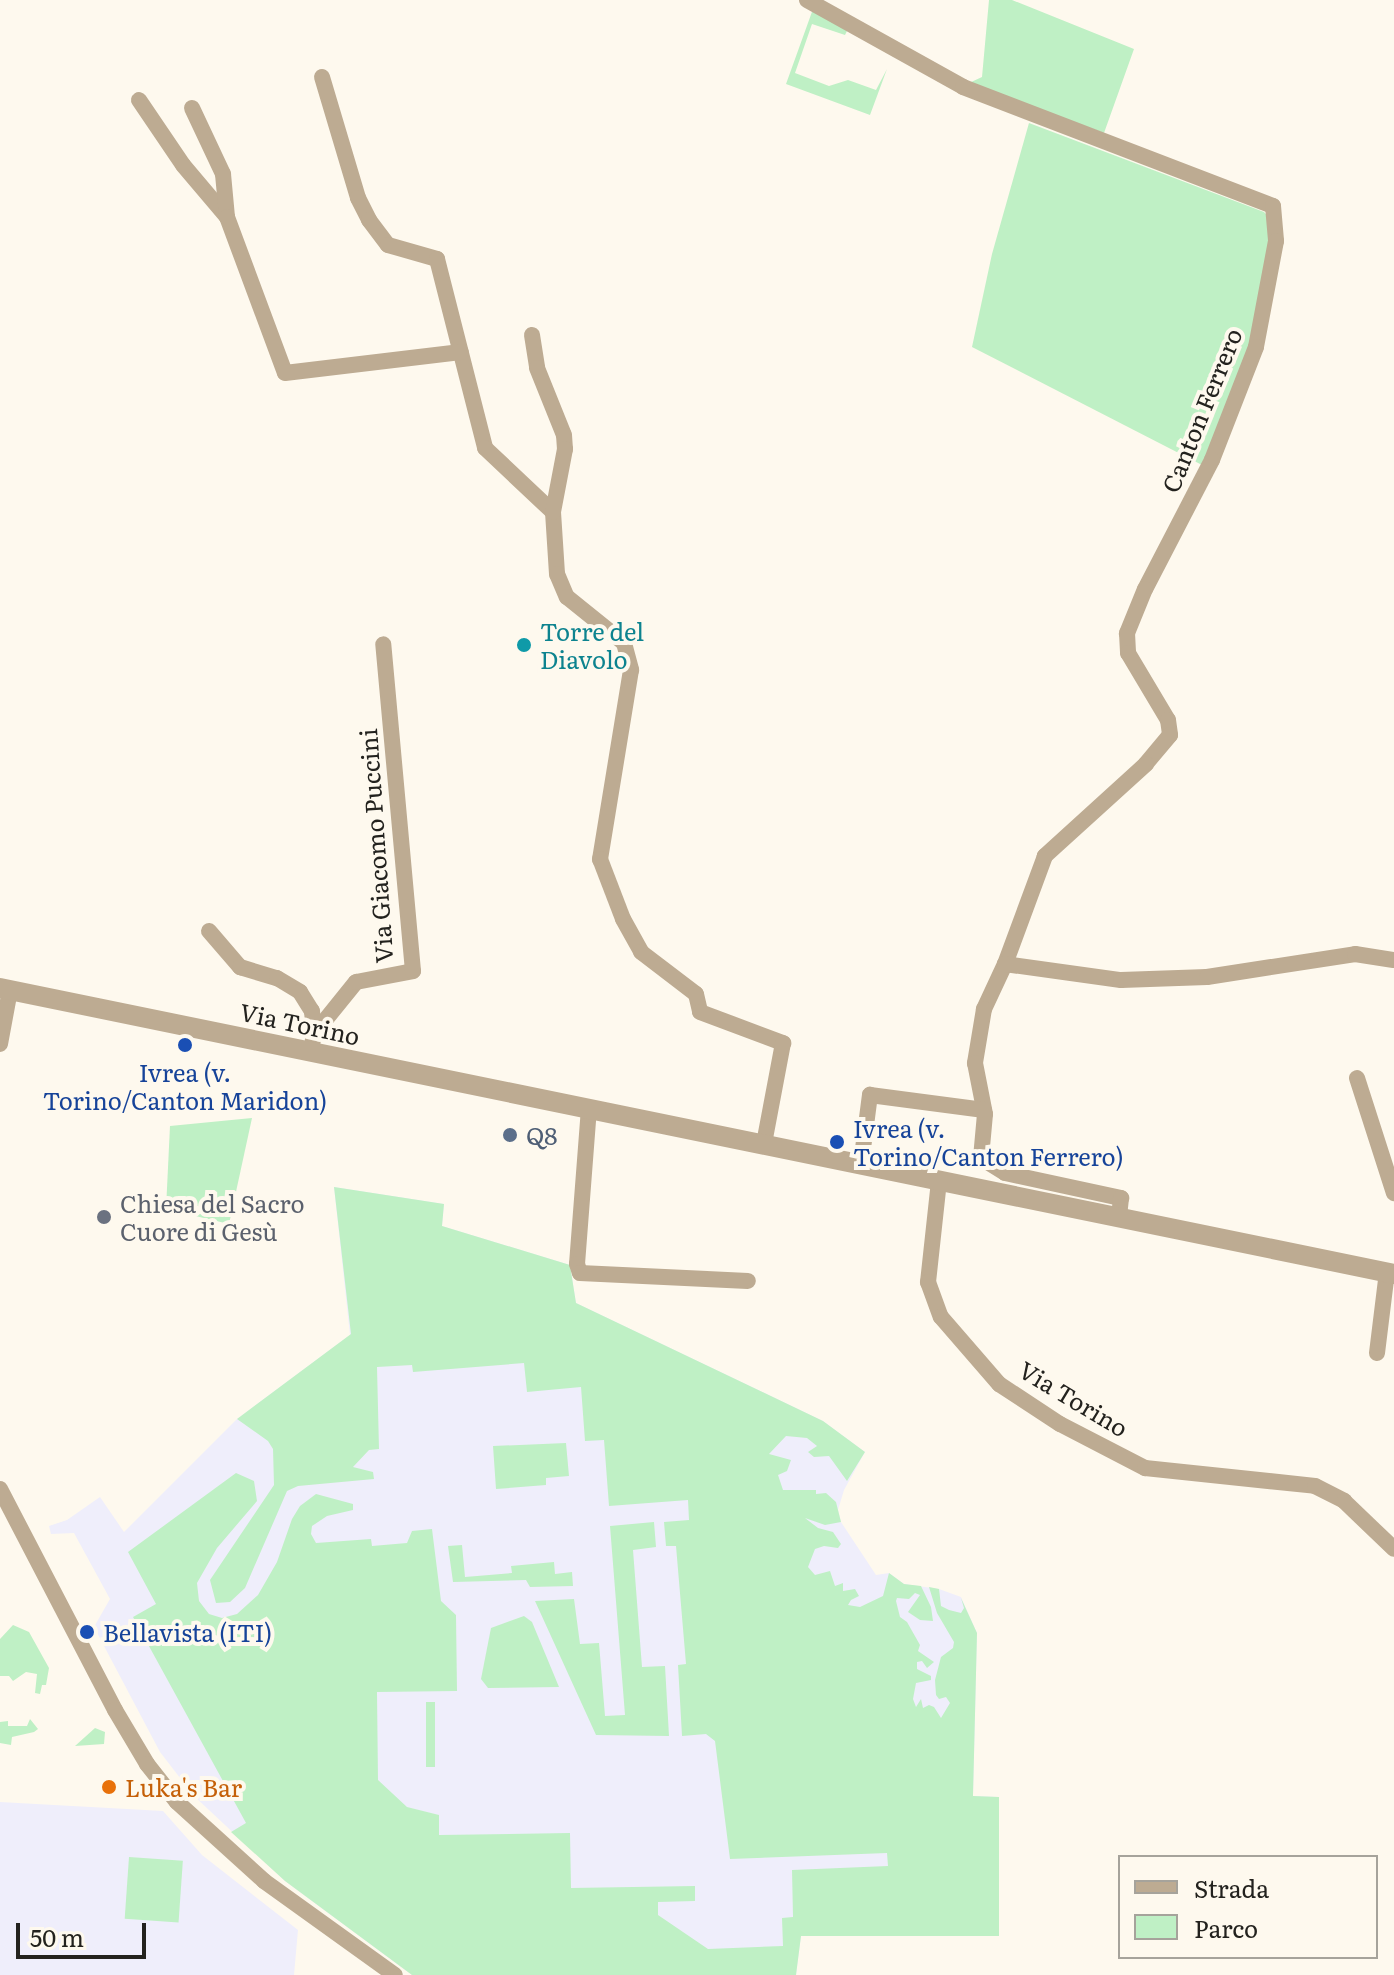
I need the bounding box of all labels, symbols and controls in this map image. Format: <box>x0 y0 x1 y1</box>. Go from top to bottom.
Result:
street label: Canton Ferrero <box>1155 324 1247 496</box>
place label: Torre del Diavolo <box>540 617 644 673</box>
marker: Torre del Diavolo <box>515 636 533 654</box>
street label: Via Giacomo Puccini <box>352 728 398 964</box>
street label: Via Torino <box>237 996 363 1050</box>
marker: Ivrea (v. Torino/Canton Maridon) <box>176 1036 194 1054</box>
place label: Ivrea (v. Torino/Canton Maridon) <box>43 1058 327 1114</box>
place label: Ivrea (v. Torino/Canton Ferrero) <box>853 1114 1124 1170</box>
place label: Q8 <box>526 1121 557 1149</box>
marker: Q8 <box>501 1126 519 1144</box>
marker: Ivrea (v. Torino/Canton Ferrero) <box>828 1133 846 1151</box>
place label: Chiesa del Sacro Cuore di Gesù <box>120 1189 305 1245</box>
marker: Chiesa del Sacro Cuore di Gesù <box>95 1208 113 1226</box>
street label: Via Torino <box>1014 1354 1134 1442</box>
place label: Bellavista (ITI) <box>103 1618 272 1646</box>
marker: Bellavista (ITI) <box>78 1623 96 1641</box>
place label: Luka's Bar <box>125 1773 242 1801</box>
marker: Luka's Bar <box>100 1778 118 1796</box>
legend <box>1118 1855 1378 1959</box>
text: Strada <box>1194 1870 1269 1905</box>
scale bar <box>20 1907 150 1957</box>
text: Parco <box>1194 1910 1258 1945</box>
text: 50 m <box>30 1919 84 1954</box>

